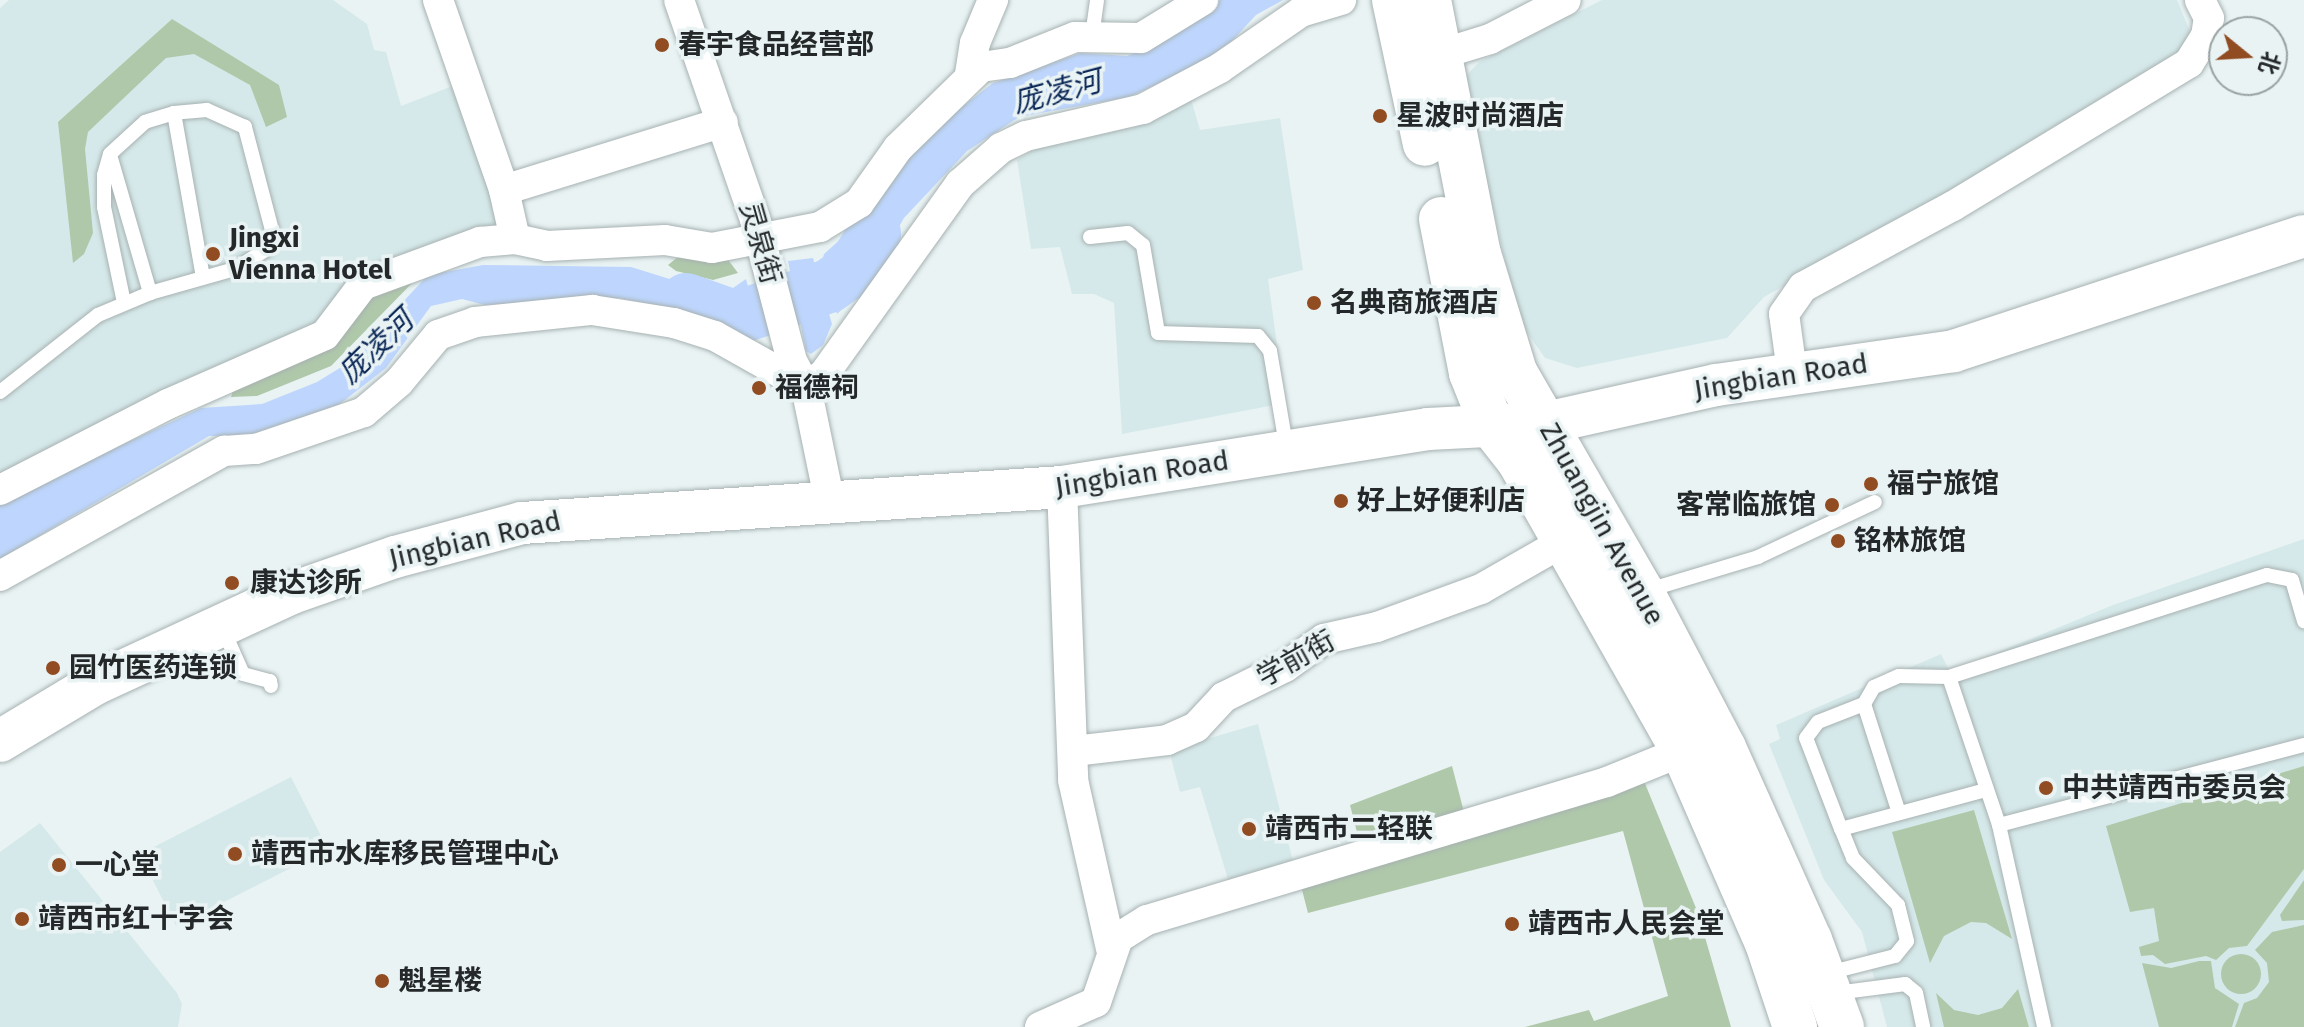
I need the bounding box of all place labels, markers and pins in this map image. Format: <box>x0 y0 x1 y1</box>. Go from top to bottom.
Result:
place label: 春宇食品经营部 <box>678 28 874 62</box>
marker: 春宇食品经营部 <box>653 36 671 54</box>
place label: 星波时尚酒店 <box>1396 99 1564 133</box>
marker: 星波时尚酒店 <box>1371 107 1389 125</box>
place label: Jingxi Vienna Hotel <box>229 221 392 287</box>
marker: Jingxi Vienna Hotel <box>204 245 222 263</box>
place label: 名典商旅酒店 <box>1330 286 1498 320</box>
marker: 名典商旅酒店 <box>1305 294 1323 312</box>
place label: 福德祠 <box>775 371 859 405</box>
marker: 福德祠 <box>750 379 768 397</box>
place label: 福宁旅馆 <box>1887 467 1999 501</box>
marker: 福宁旅馆 <box>1862 475 1880 493</box>
place label: 好上好便利店 <box>1357 484 1525 518</box>
place label: 客常临旅馆 <box>1676 488 1816 522</box>
marker: 好上好便利店 <box>1332 492 1350 510</box>
marker: 客常临旅馆 <box>1823 496 1841 514</box>
place label: 铭林旅馆 <box>1854 524 1966 558</box>
marker: 铭林旅馆 <box>1829 532 1847 550</box>
place label: 康达诊所 <box>250 566 362 600</box>
marker: 康达诊所 <box>221 572 243 594</box>
place label: 园竹医药连锁 <box>69 651 237 685</box>
marker: 园竹医药连锁 <box>44 659 62 677</box>
place label: 中共靖西市委员会 <box>2062 771 2286 805</box>
marker: 中共靖西市委员会 <box>2037 779 2055 797</box>
place label: 靖西市二轻联 <box>1265 812 1433 846</box>
marker: 靖西市二轻联 <box>1240 820 1258 838</box>
place label: 靖西市水库移民管理中心 <box>251 837 559 871</box>
marker: 靖西市水库移民管理中心 <box>226 845 244 863</box>
place label: 一心堂 <box>75 848 159 882</box>
marker: 一心堂 <box>50 856 68 874</box>
place label: 靖西市红十字会 <box>38 902 234 936</box>
place label: 靖西市人民会堂 <box>1528 907 1724 941</box>
marker: 靖西市红十字会 <box>13 910 31 928</box>
marker: 靖西市人民会堂 <box>1503 915 1521 933</box>
place label: 魁星楼 <box>398 964 482 998</box>
marker: 魁星楼 <box>373 972 391 990</box>

